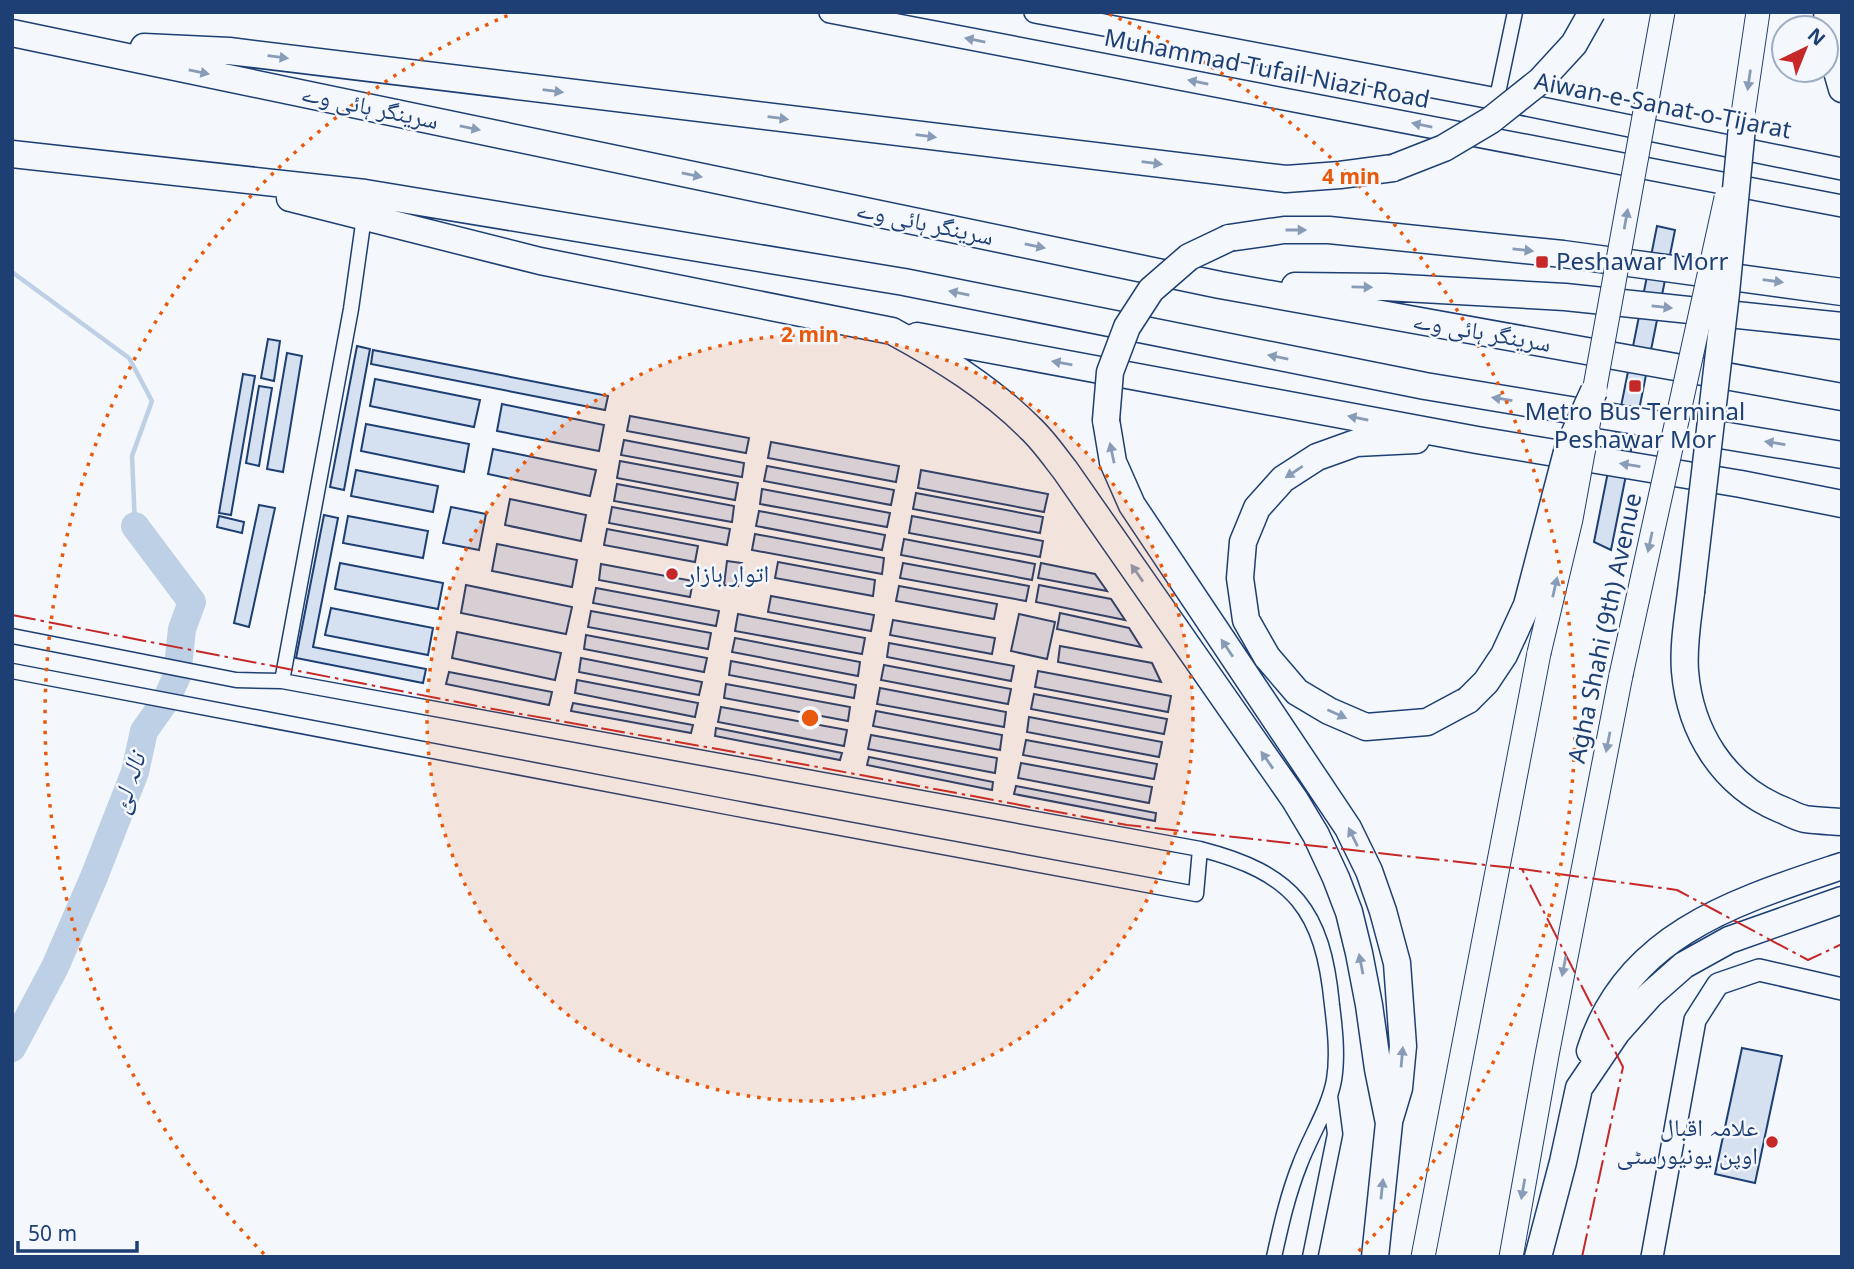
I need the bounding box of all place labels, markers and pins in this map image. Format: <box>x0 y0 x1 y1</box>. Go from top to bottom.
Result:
place label: Peshawar Morr <box>1556 244 1729 277</box>
marker: Peshawar Morr <box>1534 254 1550 270</box>
marker: Metro Bus Terminal Peshawar Mor <box>1627 378 1643 394</box>
place label: Metro Bus Terminal Peshawar Mor <box>1525 394 1745 455</box>
place label: اتوار بازار <box>685 556 769 589</box>
marker: اتوار بازار <box>664 566 680 582</box>
centre of rings <box>798 706 822 730</box>
place label: علامہ اقبال اوپن یونیورسٹی <box>1616 1110 1758 1171</box>
marker: علامہ اقبال اوپن یونیورسٹی <box>1764 1134 1780 1150</box>

